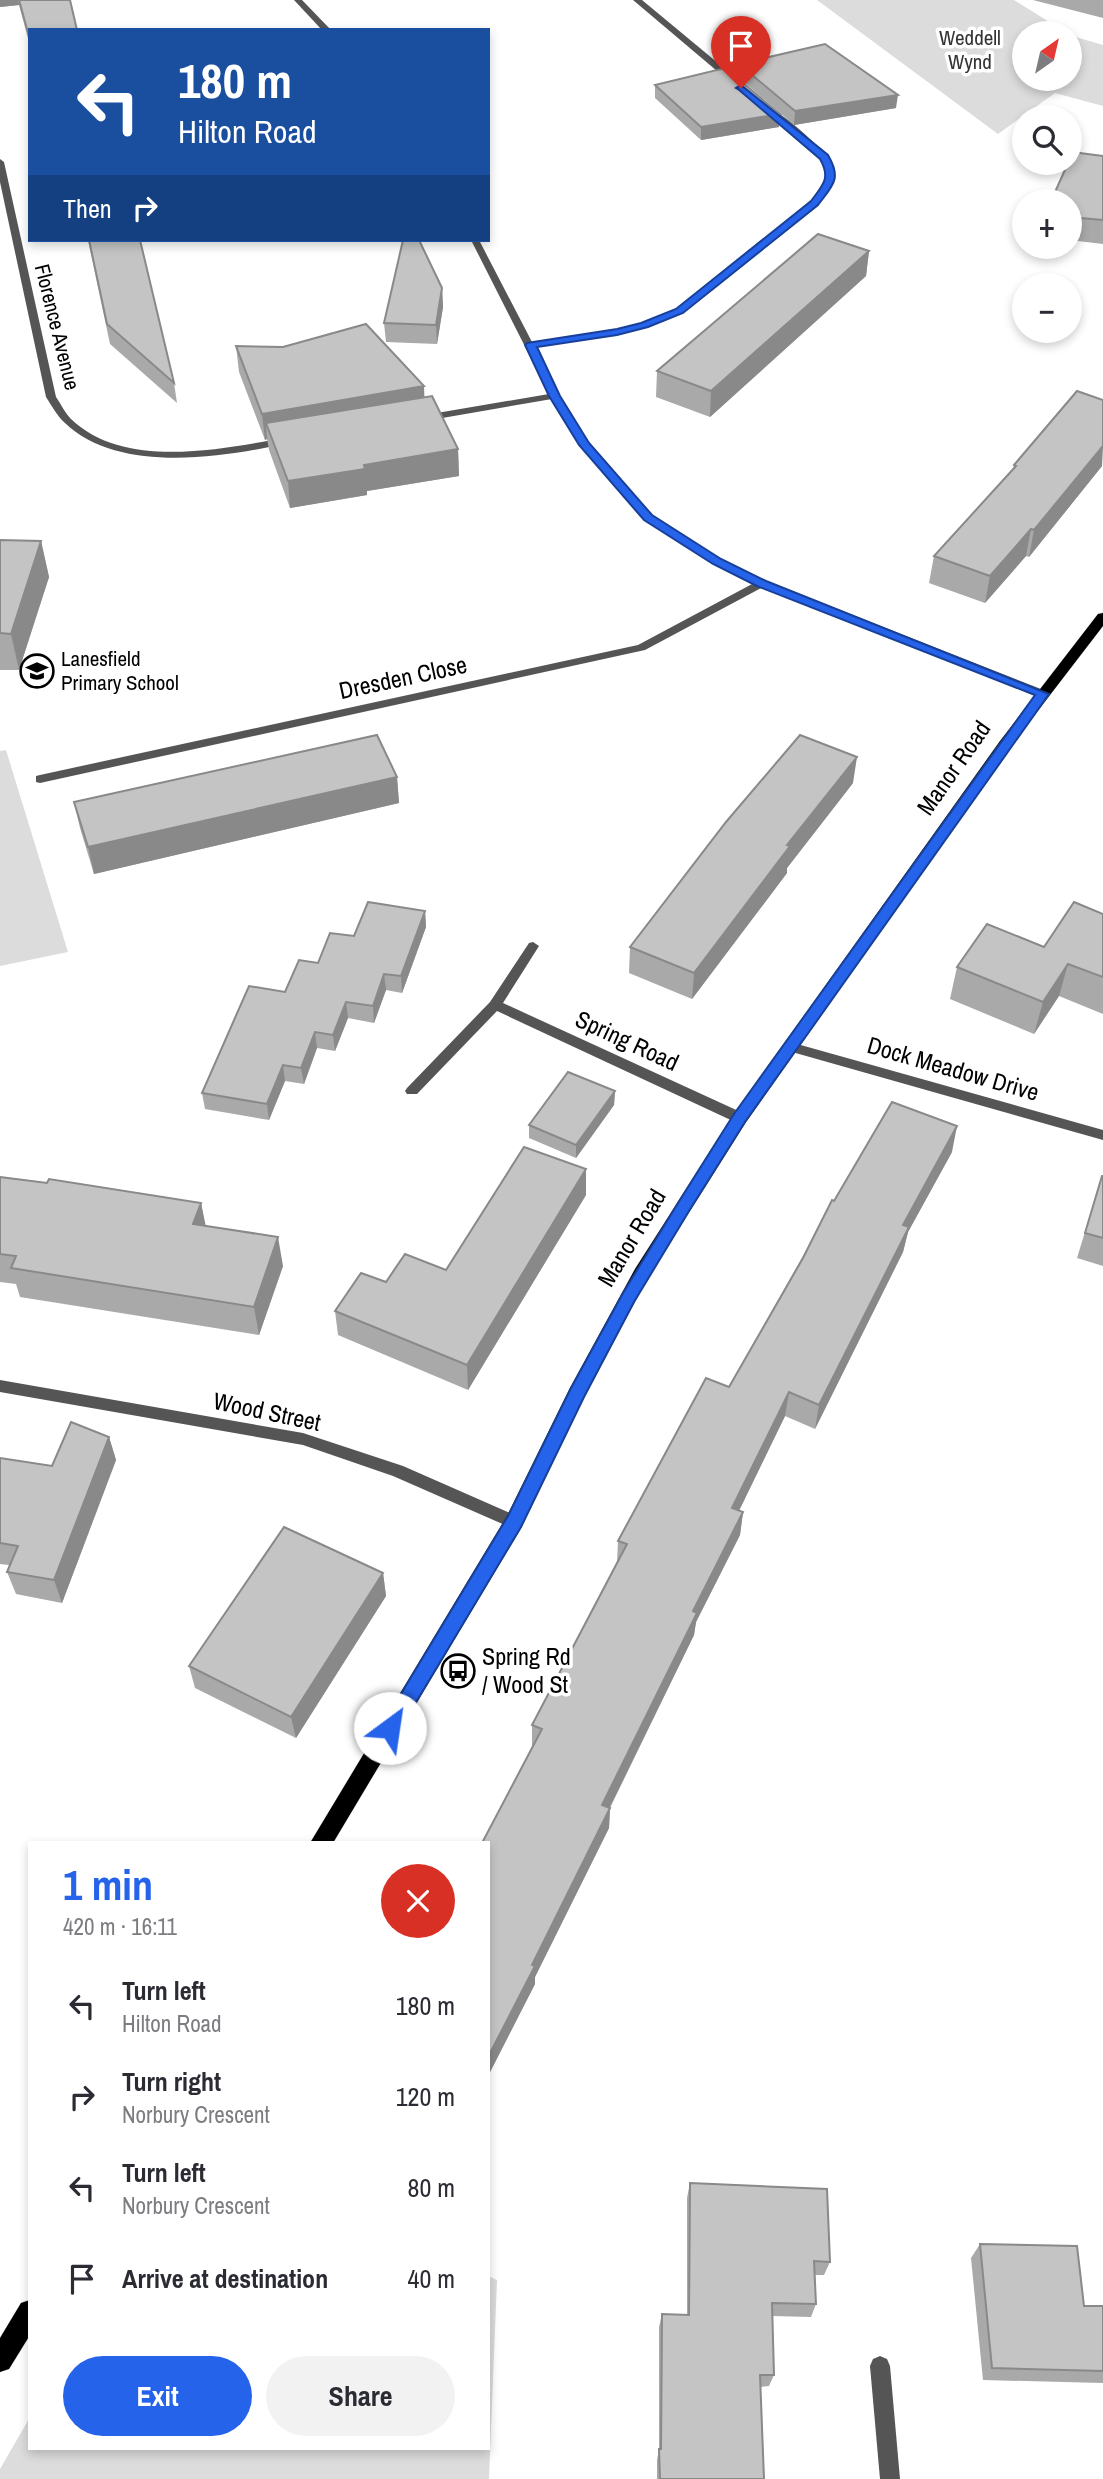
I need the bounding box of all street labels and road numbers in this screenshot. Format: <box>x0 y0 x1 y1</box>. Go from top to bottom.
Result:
street label: Florence Avenue <box>28 261 87 393</box>
street label: Dresden Close <box>336 648 470 706</box>
street label: Manor Road <box>909 714 997 821</box>
street label: Spring Road <box>571 1002 684 1078</box>
street label: Dock Meadow Drive <box>864 1028 1043 1108</box>
street label: Manor Road <box>590 1183 673 1292</box>
street label: Wood Street <box>211 1384 324 1438</box>

